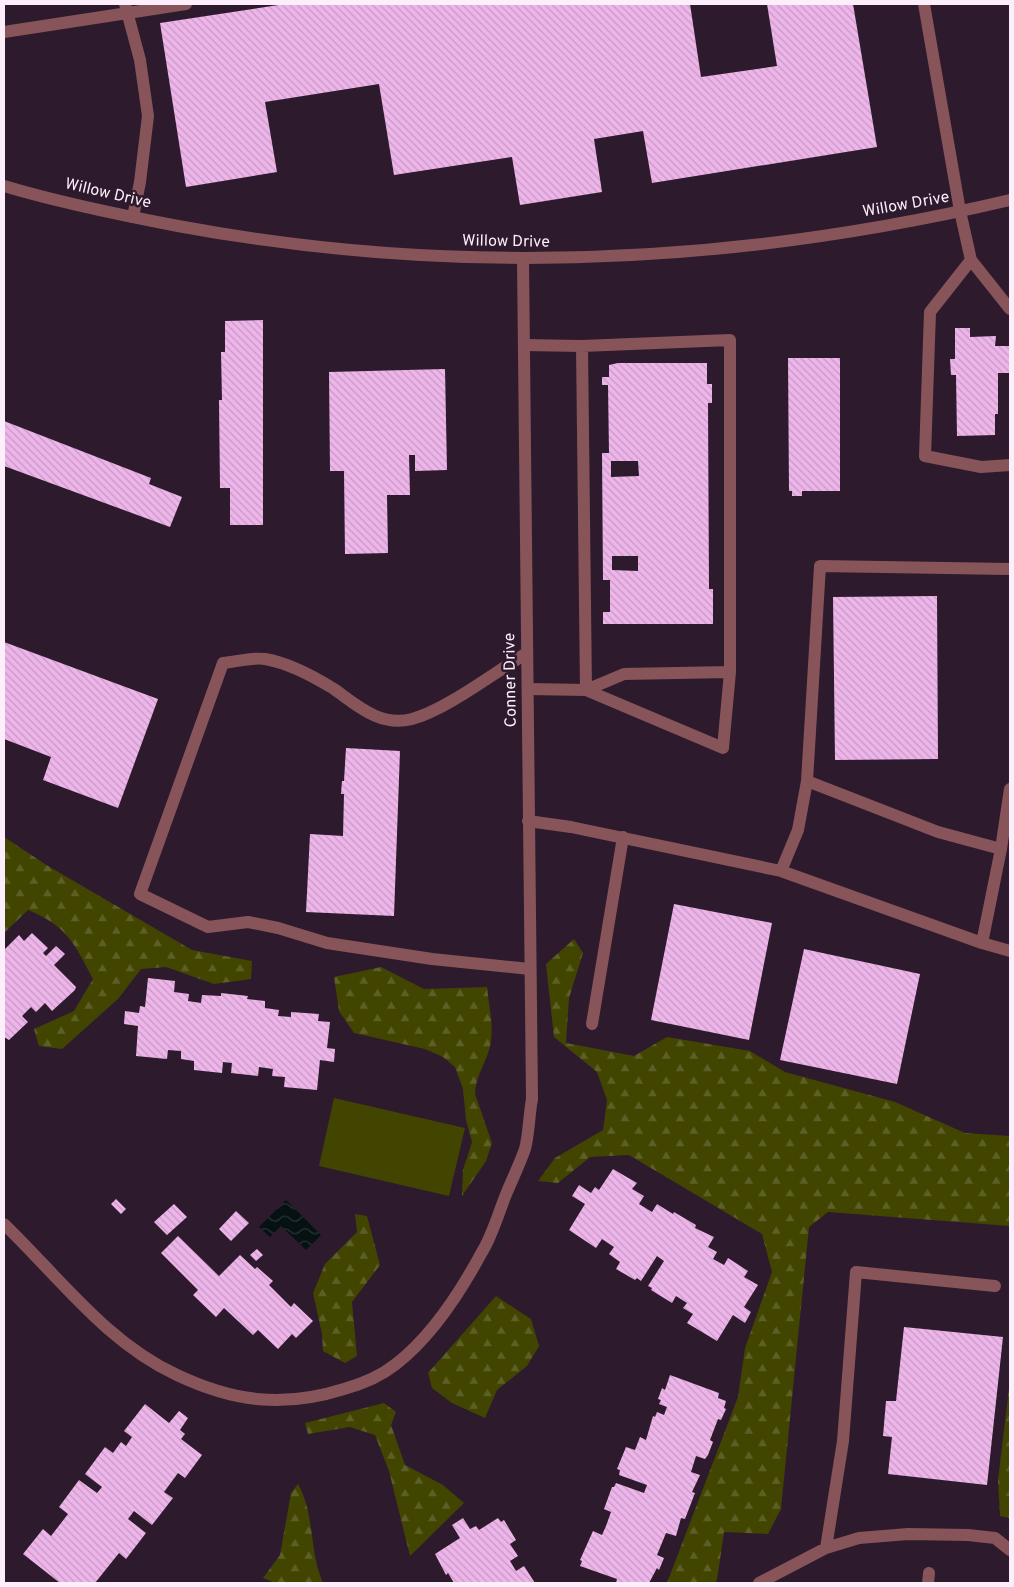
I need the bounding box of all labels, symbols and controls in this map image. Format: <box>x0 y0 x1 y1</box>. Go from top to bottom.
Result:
street label: Willow Drive <box>63 174 153 214</box>
street label: Willow Drive <box>861 188 951 222</box>
street label: Willow Drive <box>462 231 550 253</box>
street label: Conner Drive <box>500 633 522 727</box>

